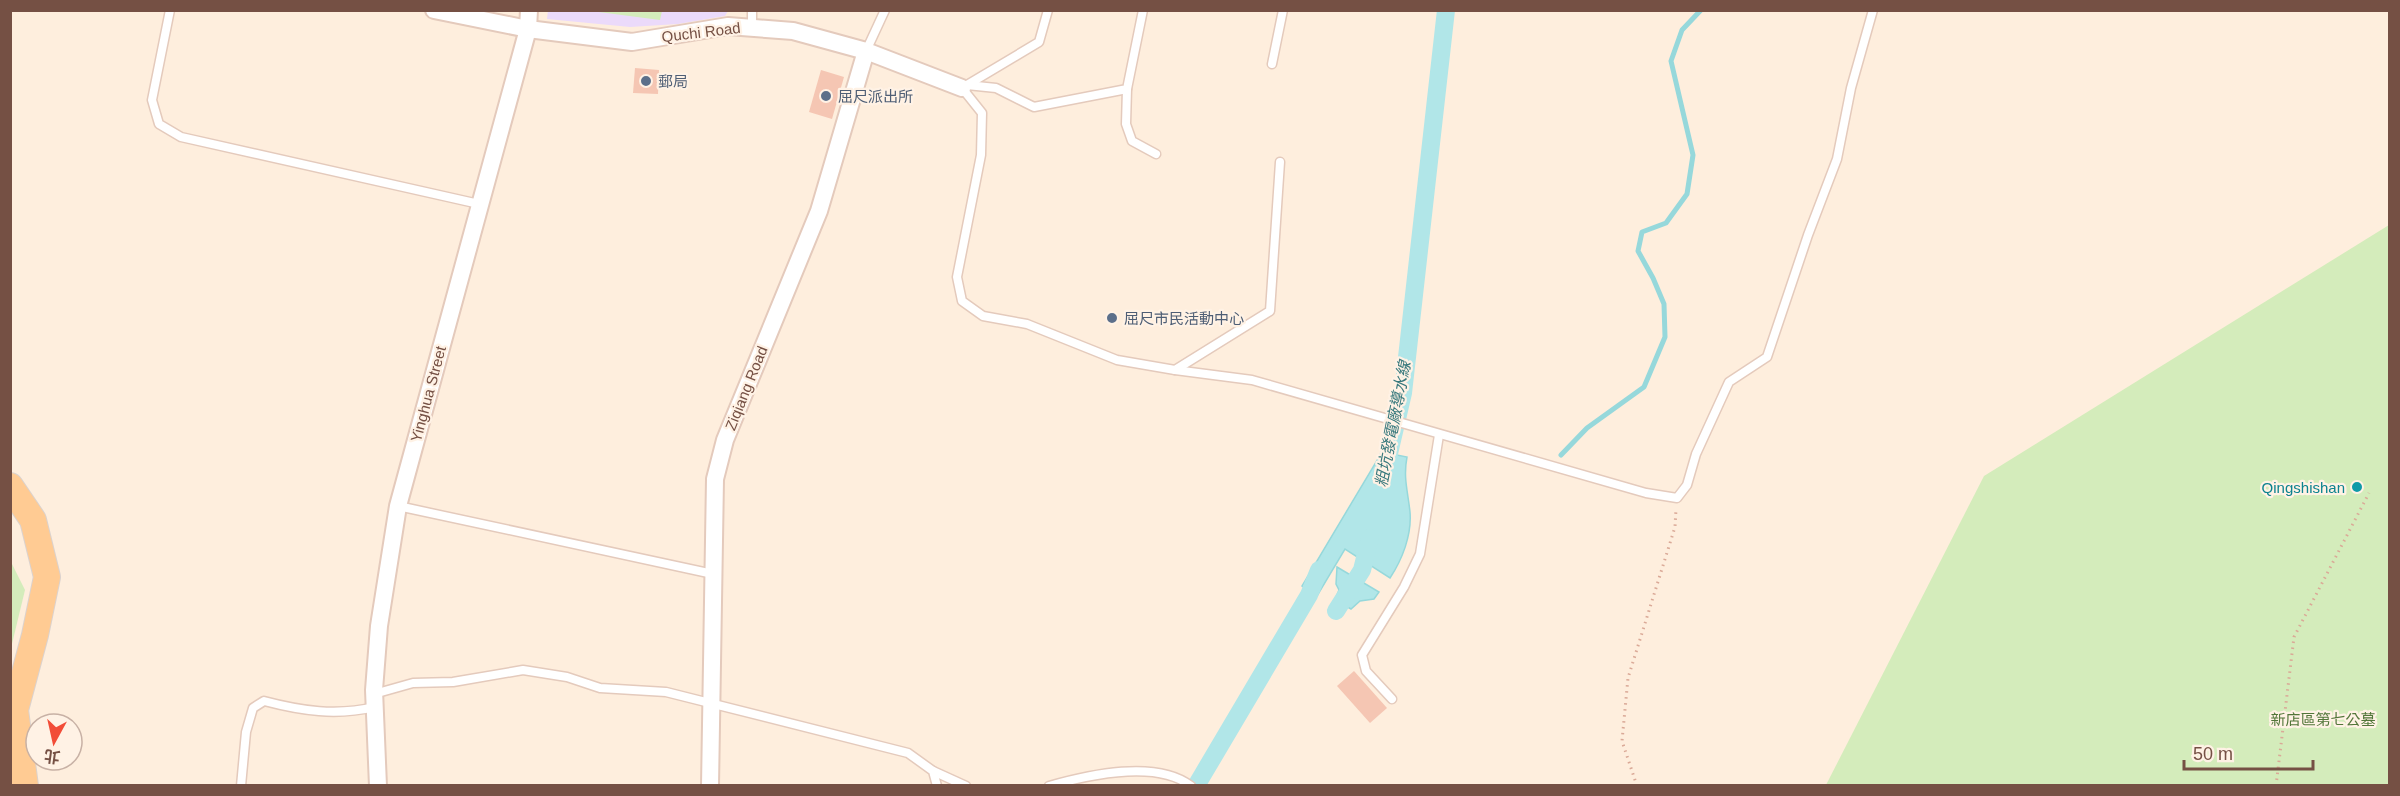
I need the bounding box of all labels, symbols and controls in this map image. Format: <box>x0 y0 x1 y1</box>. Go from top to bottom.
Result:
street label: Quchi Road <box>661 19 741 45</box>
place label: 郵局 <box>658 73 688 90</box>
marker: 郵局 <box>639 74 653 88</box>
place label: 屈尺派出所 <box>838 88 913 105</box>
marker: 屈尺派出所 <box>819 89 833 103</box>
place label: 屈尺市民活動中心 <box>1124 310 1244 327</box>
marker: 屈尺市民活動中心 <box>1105 311 1119 325</box>
street label: Yinghua Street <box>407 343 449 444</box>
street label: Ziqiang Road <box>721 343 771 433</box>
water label: 粗坑發電廠導水線 <box>1372 358 1414 488</box>
place label: Qingshishan <box>2262 479 2345 496</box>
marker: Qingshishan <box>2350 480 2364 494</box>
park label: 新店區第七公墓 <box>2270 711 2376 728</box>
north arrow <box>24 712 84 772</box>
scale bar <box>2184 733 2313 771</box>
text: 50 m <box>2193 744 2233 764</box>
text: 北 <box>43 747 61 766</box>

